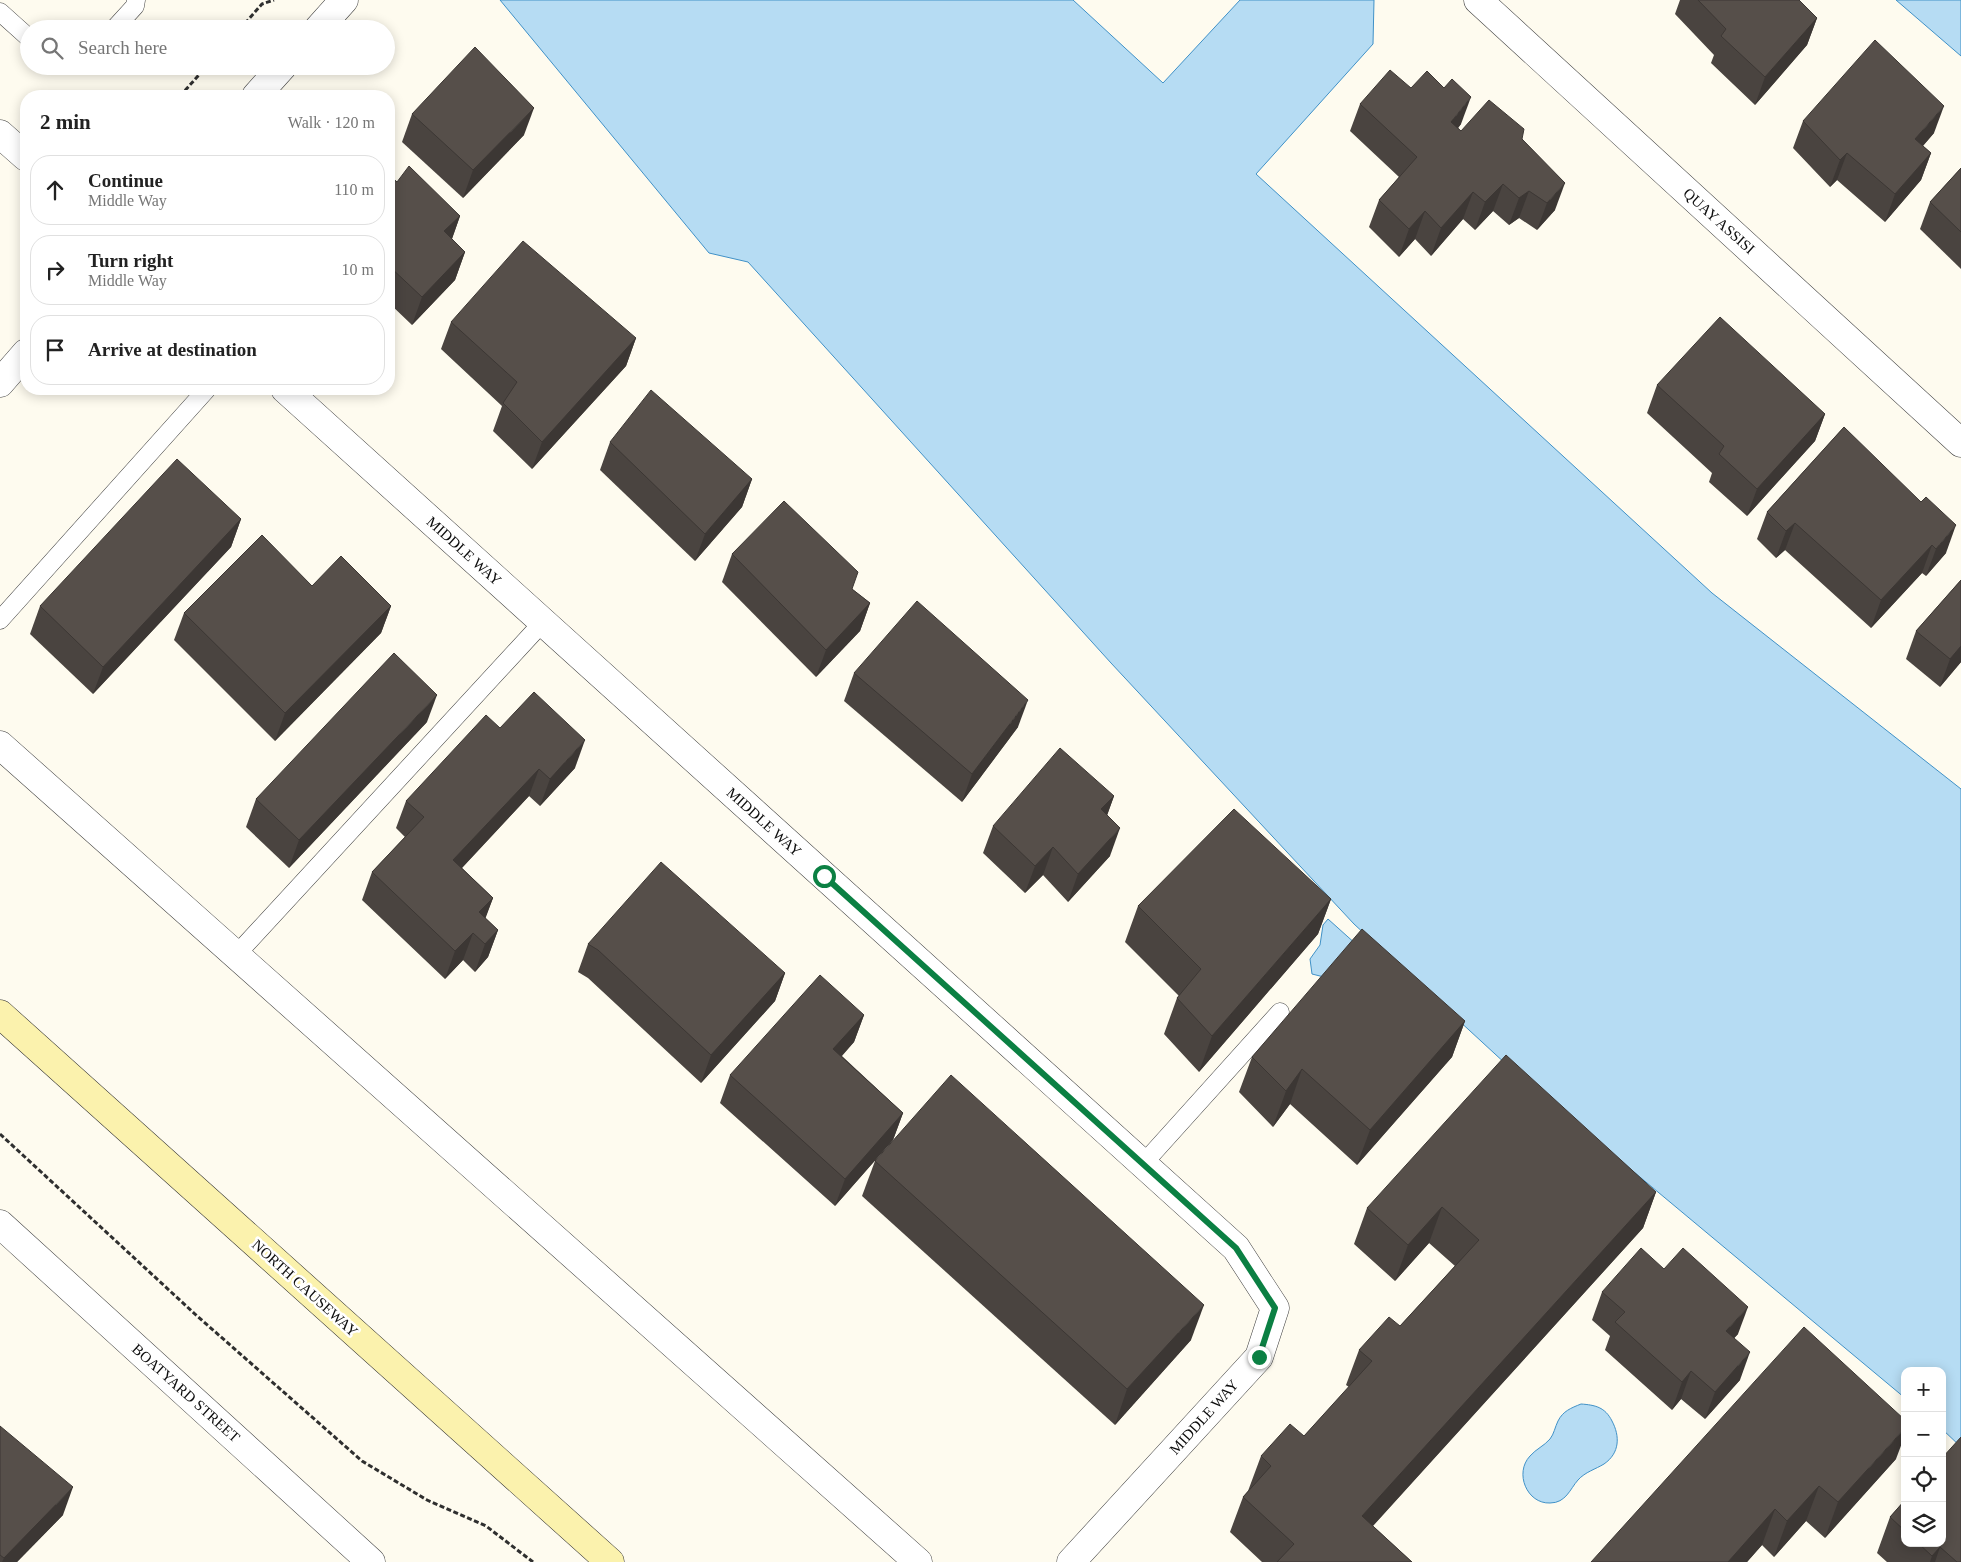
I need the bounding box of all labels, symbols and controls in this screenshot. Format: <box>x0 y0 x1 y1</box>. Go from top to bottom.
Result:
search box <box>20 20 395 75</box>
icon: search <box>38 34 66 62</box>
text: Search here <box>78 37 167 58</box>
text: 2 min <box>40 110 91 134</box>
text: Walk · 120 m <box>288 114 375 131</box>
text: Continue <box>88 170 163 191</box>
icon: ahead <box>41 176 69 204</box>
text: 110 m <box>334 181 374 198</box>
street label: QUAY ASSISI <box>1680 185 1758 257</box>
text: Middle Way <box>88 192 167 209</box>
text: Turn right <box>88 250 173 271</box>
icon: right <box>41 256 69 284</box>
text: 10 m <box>342 261 374 278</box>
text: Middle Way <box>88 272 167 289</box>
icon: arrive <box>41 336 69 364</box>
text: Arrive at destination <box>88 339 257 360</box>
street label: MIDDLE WAY <box>423 513 505 589</box>
street label: MIDDLE WAY <box>723 784 805 860</box>
route start <box>813 865 836 888</box>
street label: NORTH CAUSEWAY <box>249 1236 361 1340</box>
street label: BOATYARD STREET <box>129 1341 243 1445</box>
route end <box>1248 1346 1271 1369</box>
map controls <box>1901 1367 1946 1547</box>
button: + <box>1901 1367 1946 1412</box>
street label: MIDDLE WAY <box>1166 1376 1242 1458</box>
button: − <box>1901 1412 1946 1457</box>
button: locate <box>1901 1457 1946 1502</box>
button: layers <box>1901 1502 1946 1547</box>

